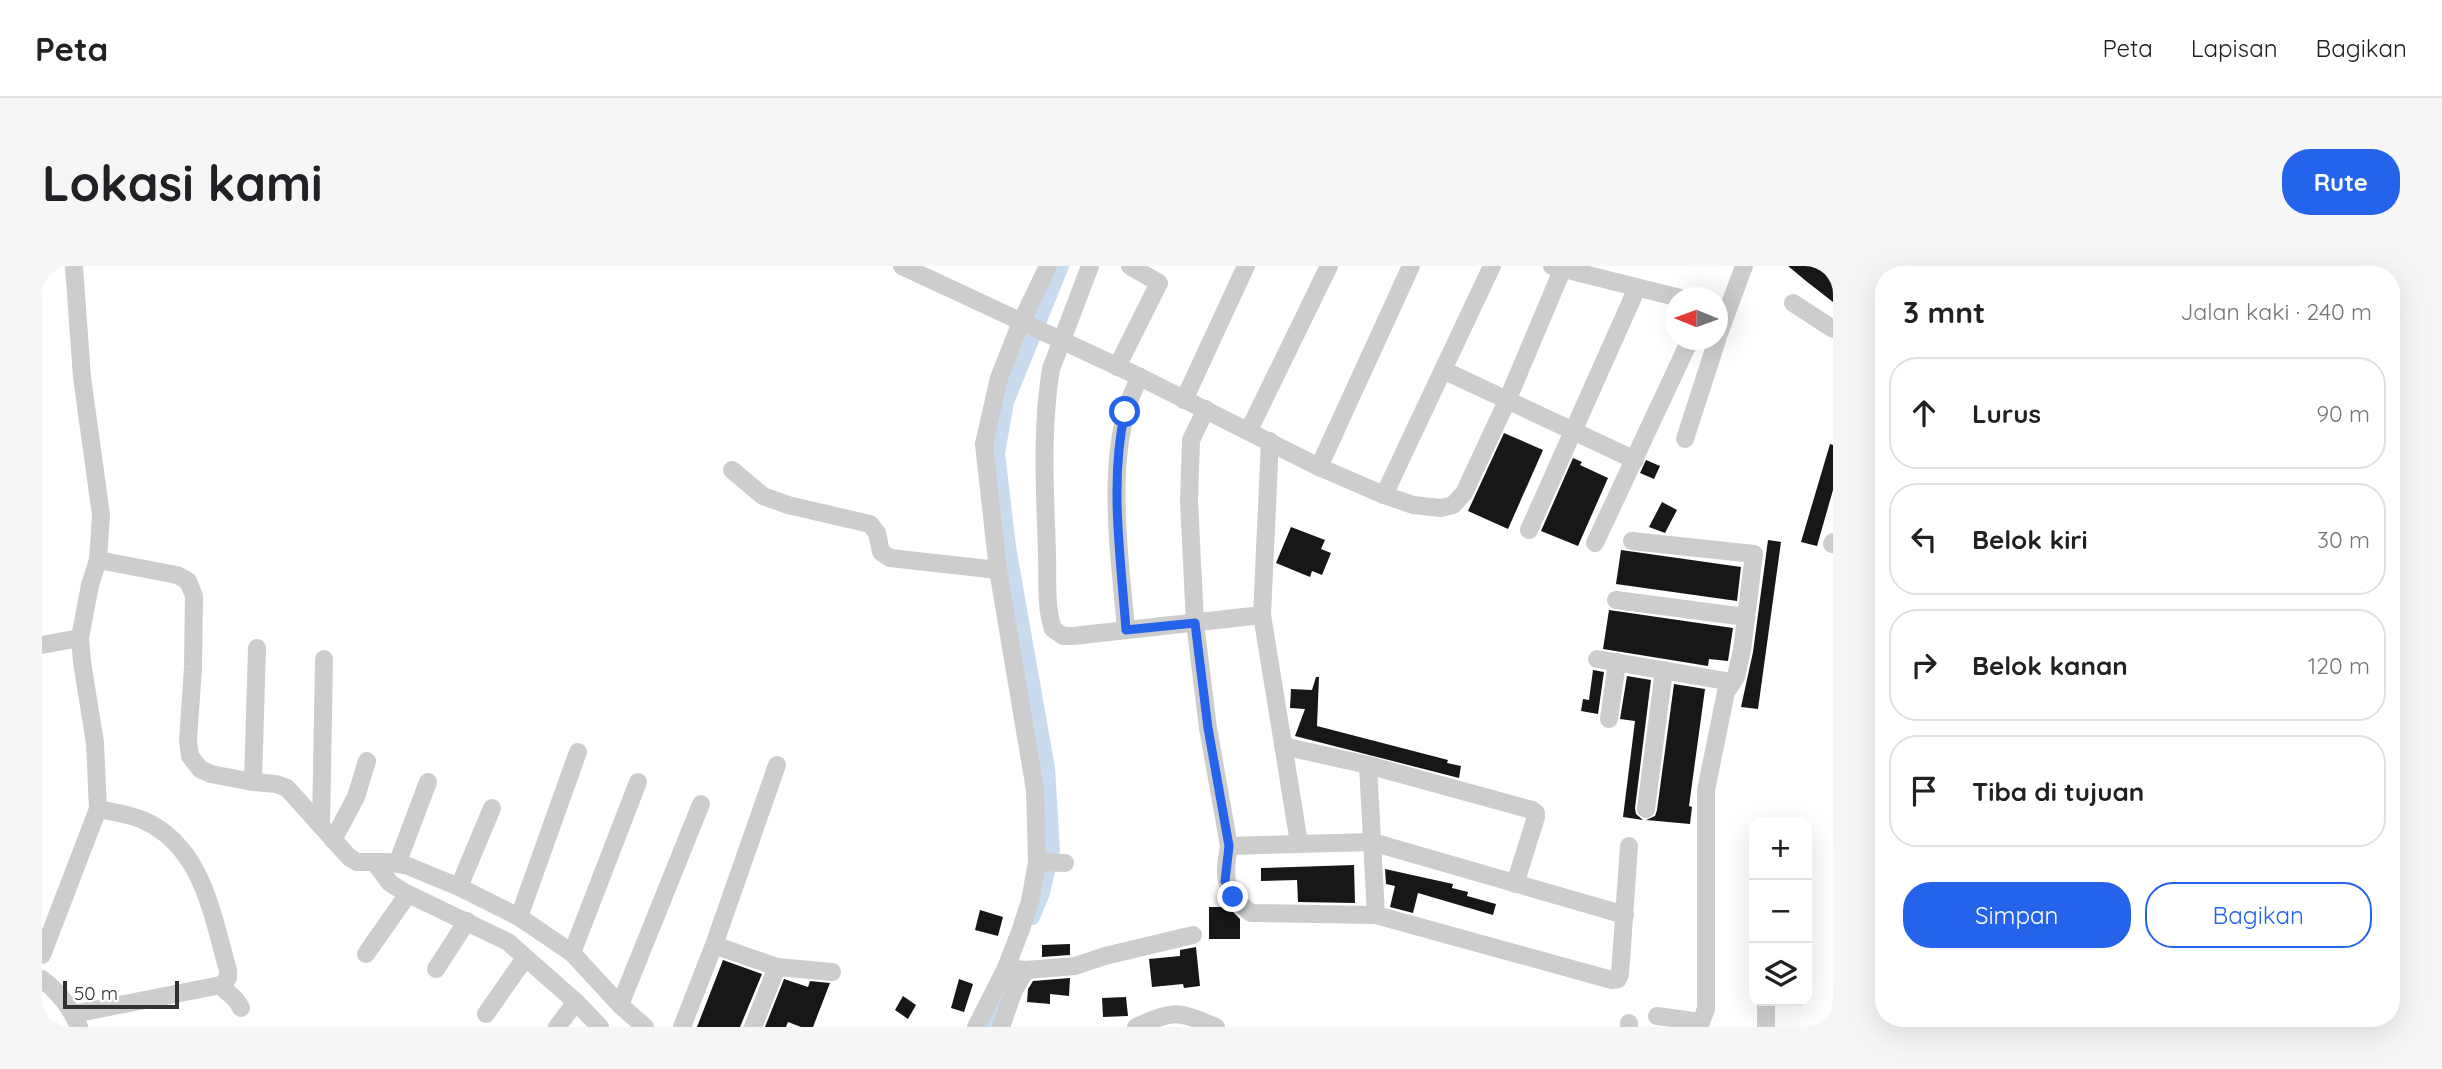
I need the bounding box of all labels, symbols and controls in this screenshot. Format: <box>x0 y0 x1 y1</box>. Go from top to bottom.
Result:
text: Peta <box>35 28 108 69</box>
text: Peta <box>2102 33 2153 63</box>
text: Lapisan <box>2191 33 2278 63</box>
text: Bagikan <box>2316 33 2407 63</box>
button: Rute <box>2282 149 2400 215</box>
text: Lokasi kami <box>42 152 323 213</box>
north arrow <box>1665 287 1728 350</box>
text: 3 mnt <box>1903 293 1985 331</box>
text: Jalan kaki · 240 m <box>2180 297 2372 326</box>
icon: ahead <box>1905 394 1943 432</box>
route start <box>1109 396 1140 427</box>
text: Lurus <box>1972 397 2041 430</box>
text: 90 m <box>2316 399 2370 428</box>
icon: left <box>1905 520 1943 558</box>
text: Belok kiri <box>1972 523 2088 556</box>
text: 30 m <box>2317 525 2370 554</box>
icon: right <box>1905 646 1943 684</box>
text: Belok kanan <box>1972 649 2128 682</box>
text: 120 m <box>2308 651 2370 680</box>
icon: arrive <box>1905 772 1943 810</box>
text: Tiba di tujuan <box>1972 775 2144 808</box>
map controls <box>1749 817 1812 1006</box>
button: + <box>1749 817 1812 880</box>
button: − <box>1749 880 1812 943</box>
route end <box>1217 881 1248 912</box>
button: Simpan <box>1903 882 2131 948</box>
button: Bagikan <box>2145 882 2372 948</box>
button: layers <box>1749 943 1812 1006</box>
scale bar <box>63 978 178 1010</box>
text: 50 m <box>74 981 118 1005</box>

